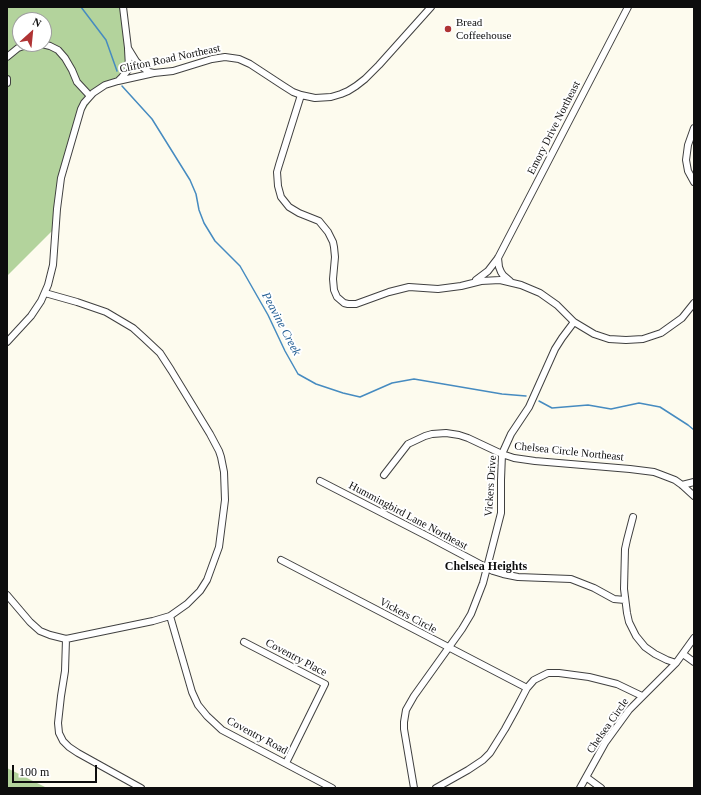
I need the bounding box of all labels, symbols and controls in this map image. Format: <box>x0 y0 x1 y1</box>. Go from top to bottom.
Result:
north arrow <box>12 12 52 52</box>
text: N <box>31 15 43 29</box>
place label: Bread Coffeehouse <box>456 16 511 42</box>
marker: Bread Coffeehouse <box>443 24 453 34</box>
street label: Clifton Road Northeast <box>118 42 222 76</box>
street label: Emory Drive Northeast <box>525 79 583 177</box>
water label: Peavine Creek <box>258 290 304 358</box>
street label: Chelsea Circle Northeast <box>514 440 624 464</box>
street label: Vickers Drive <box>482 455 500 517</box>
street label: Hummingbird Lane Northeast <box>346 479 470 553</box>
district label: Chelsea Heights <box>445 560 527 574</box>
street label: Vickers Circle <box>377 595 439 637</box>
street label: Coventry Place <box>263 636 329 680</box>
street label: Chelsea Circle <box>584 696 632 756</box>
street label: Coventry Road <box>224 714 290 758</box>
scale bar <box>14 757 99 783</box>
text: 100 m <box>19 765 49 779</box>

